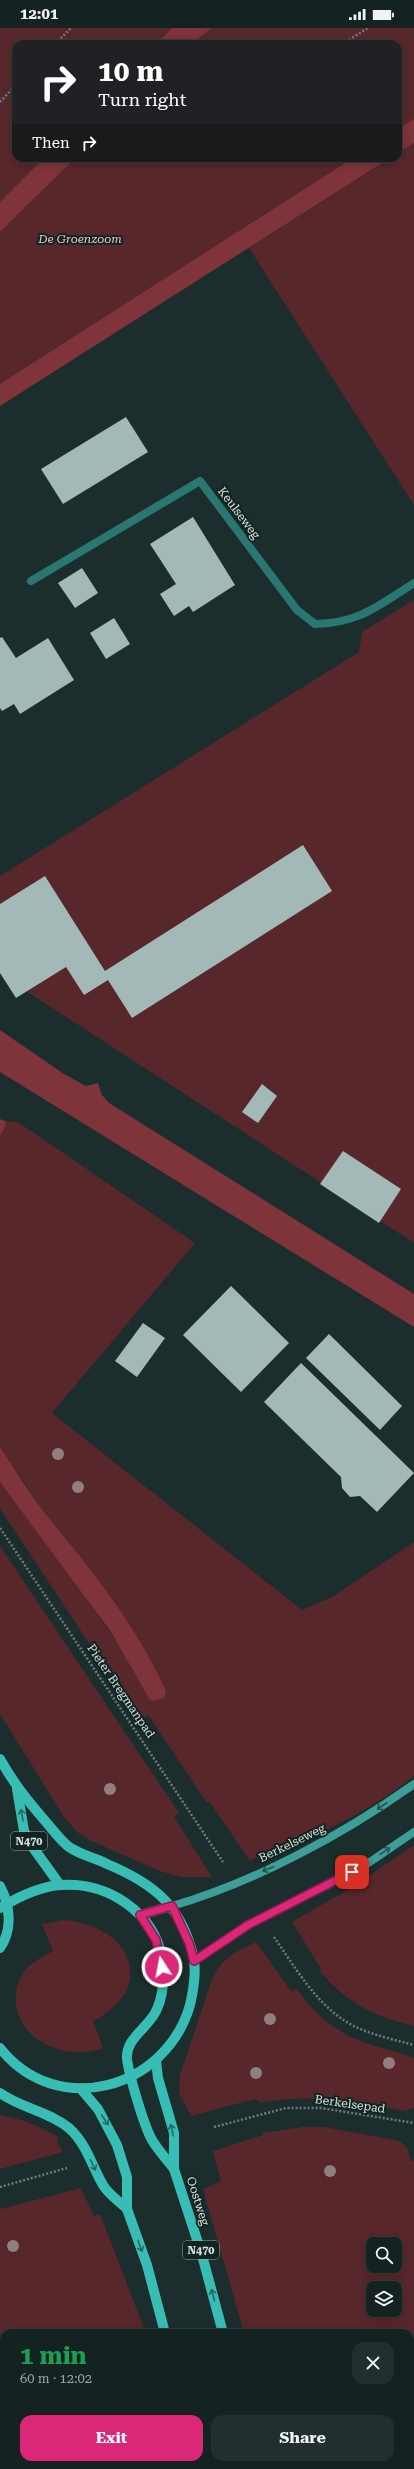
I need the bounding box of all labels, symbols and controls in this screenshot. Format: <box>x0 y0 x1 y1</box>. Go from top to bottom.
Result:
text: 12:01 <box>20 5 58 23</box>
text: 10 m <box>98 55 163 88</box>
icon: right <box>32 56 84 108</box>
text: Turn right <box>98 89 186 110</box>
icon: right <box>78 132 100 154</box>
text: Then <box>32 134 70 152</box>
park label: De Groenzoom <box>37 232 122 246</box>
street label: Keulseweg <box>215 484 263 542</box>
street label: Pieter Bregmanpad <box>84 1641 158 1741</box>
one-way arrow <box>377 1802 388 1810</box>
one-way arrow <box>17 1809 25 1822</box>
street label: Berkelseweg <box>256 1821 328 1865</box>
road number: N470 <box>11 1832 47 1850</box>
one-way arrow <box>380 1847 391 1855</box>
pin <box>335 1855 369 1889</box>
icon: arrive <box>341 1861 363 1883</box>
one-way arrow <box>263 1865 275 1873</box>
position arrow <box>141 1946 183 1988</box>
street label: Berkelsepad <box>314 2092 386 2116</box>
one-way arrow <box>101 2114 109 2125</box>
one-way arrow <box>168 2124 176 2137</box>
one-way arrow <box>90 2158 97 2170</box>
street label: Oostweg <box>184 2175 212 2227</box>
map controls <box>366 2237 402 2317</box>
button: search <box>366 2237 402 2273</box>
one-way arrow <box>137 2240 145 2252</box>
road number: N470 <box>183 2241 219 2259</box>
button: layers <box>366 2281 402 2317</box>
one-way arrow <box>209 2289 216 2302</box>
text: 1 min <box>20 2342 87 2370</box>
button: close <box>352 2342 394 2384</box>
text: 60 m · 12:02 <box>20 2371 92 2386</box>
button: Exit <box>20 2415 203 2461</box>
button: Share <box>211 2415 394 2461</box>

